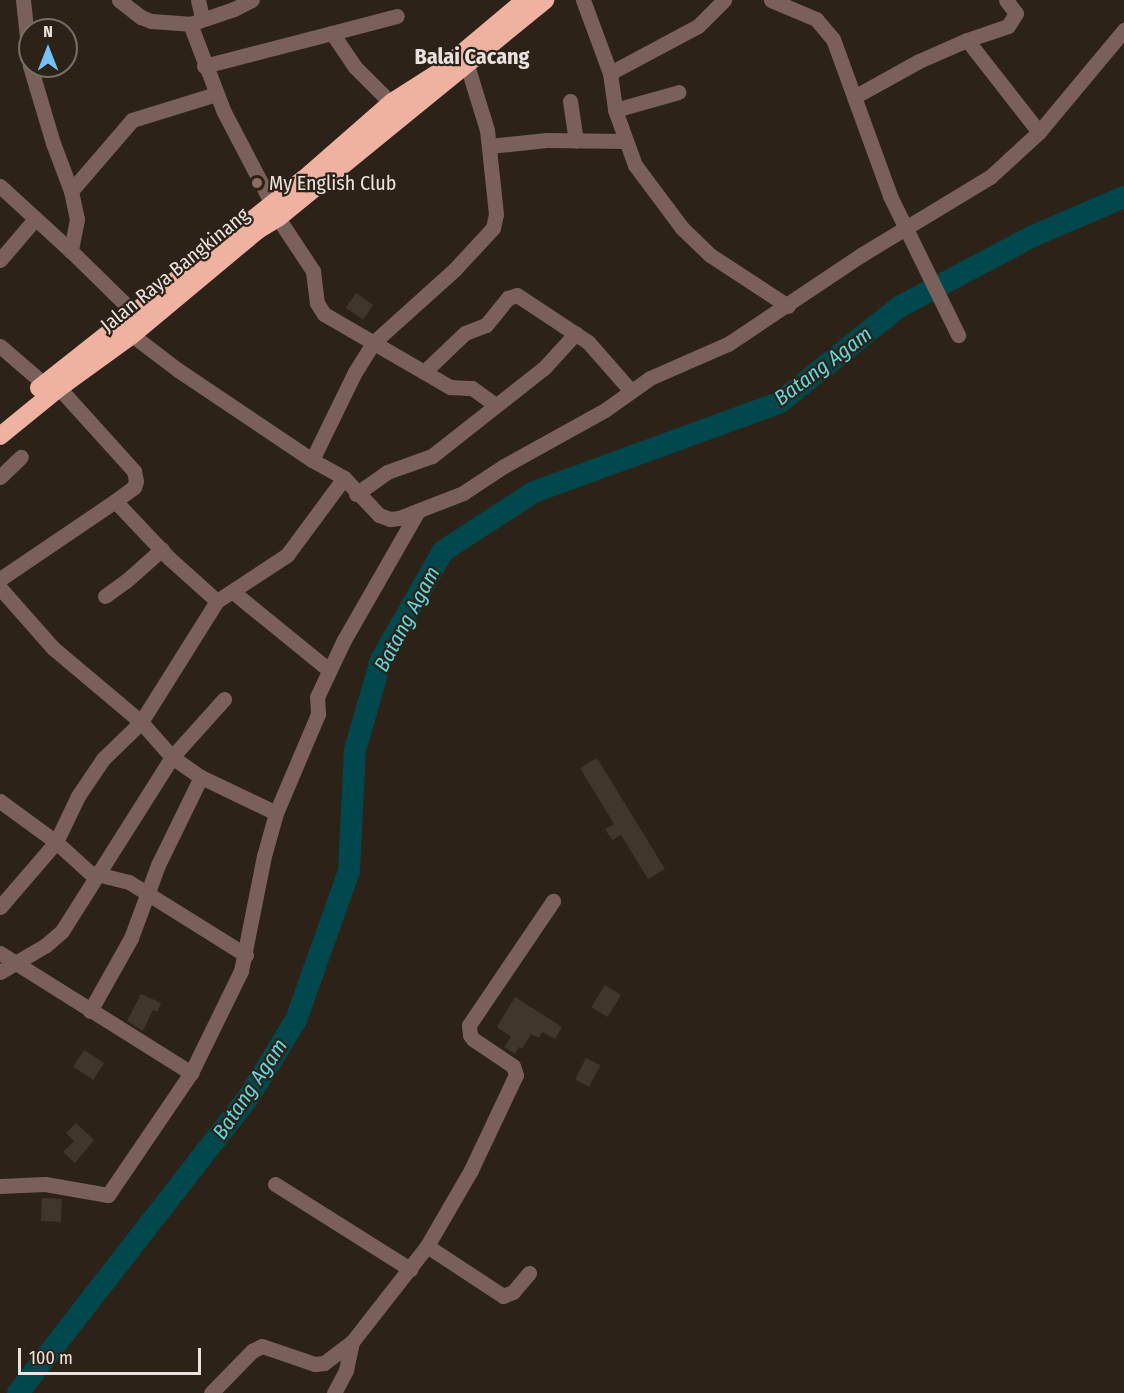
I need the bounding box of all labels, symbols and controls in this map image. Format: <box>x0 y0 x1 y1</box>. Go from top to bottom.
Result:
north arrow <box>18 18 78 78</box>
text: N <box>43 22 53 41</box>
district label: Balai Cacang <box>414 44 530 70</box>
place label: My English Club <box>269 171 396 195</box>
marker: My English Club <box>250 176 264 190</box>
street label: Jalan Raya Bangkinang <box>96 203 254 337</box>
water label: Batang Agam <box>769 321 877 411</box>
water label: Batang Agam <box>369 562 445 676</box>
water label: Batang Agam <box>207 1034 293 1144</box>
scale bar <box>21 1336 204 1374</box>
text: 100 m <box>29 1347 73 1369</box>

